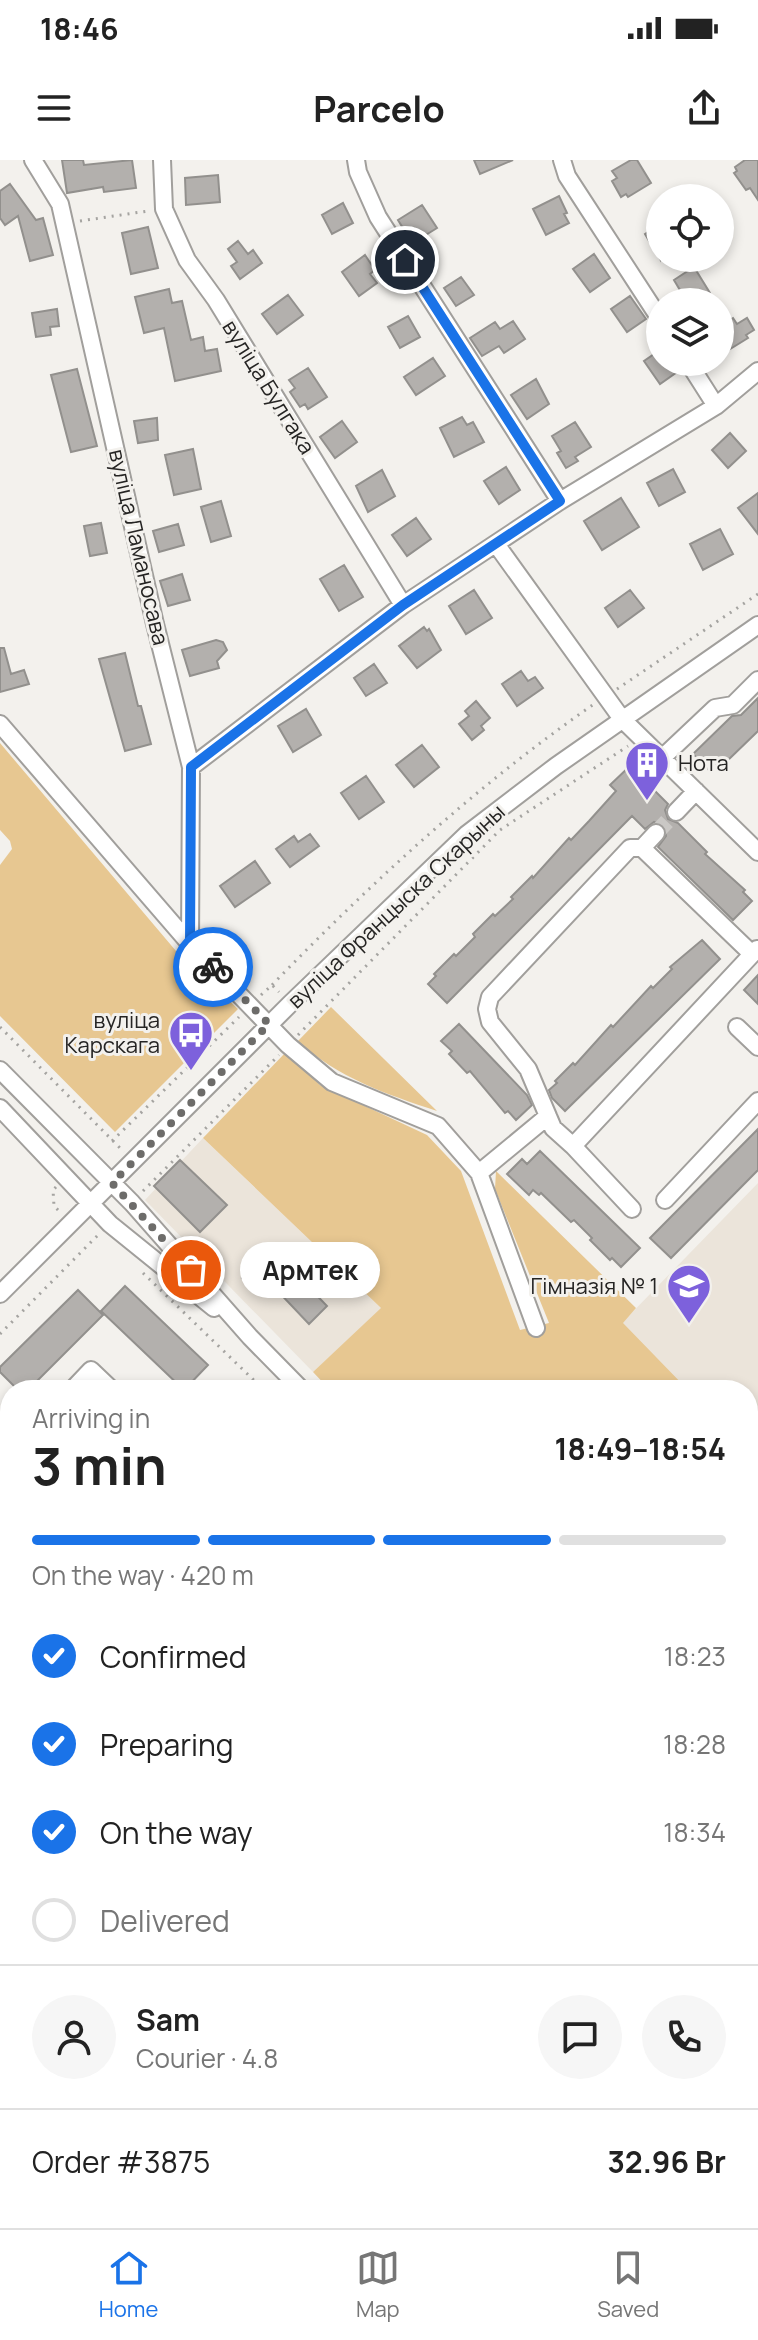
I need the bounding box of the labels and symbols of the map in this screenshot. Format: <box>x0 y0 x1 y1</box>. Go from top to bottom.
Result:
pin <box>371 226 439 294</box>
street label: вуліца Булгака <box>216 314 322 460</box>
street label: вуліца Ламаносава <box>102 446 176 648</box>
building icon: Нота <box>623 739 671 802</box>
place label: Нота <box>678 748 729 778</box>
street label: вуліца Францыска Скарыны <box>281 797 511 1015</box>
courier <box>173 927 253 1007</box>
place label: вуліца Карскага <box>64 1005 160 1060</box>
bus stop icon: вуліца Карскага <box>167 1009 215 1072</box>
pin <box>157 1236 225 1304</box>
callout: Армтек <box>239 1242 379 1298</box>
school or university icon: Гімназія № 1 <box>665 1262 713 1325</box>
place label: Гімназія № 1 <box>531 1271 658 1301</box>

